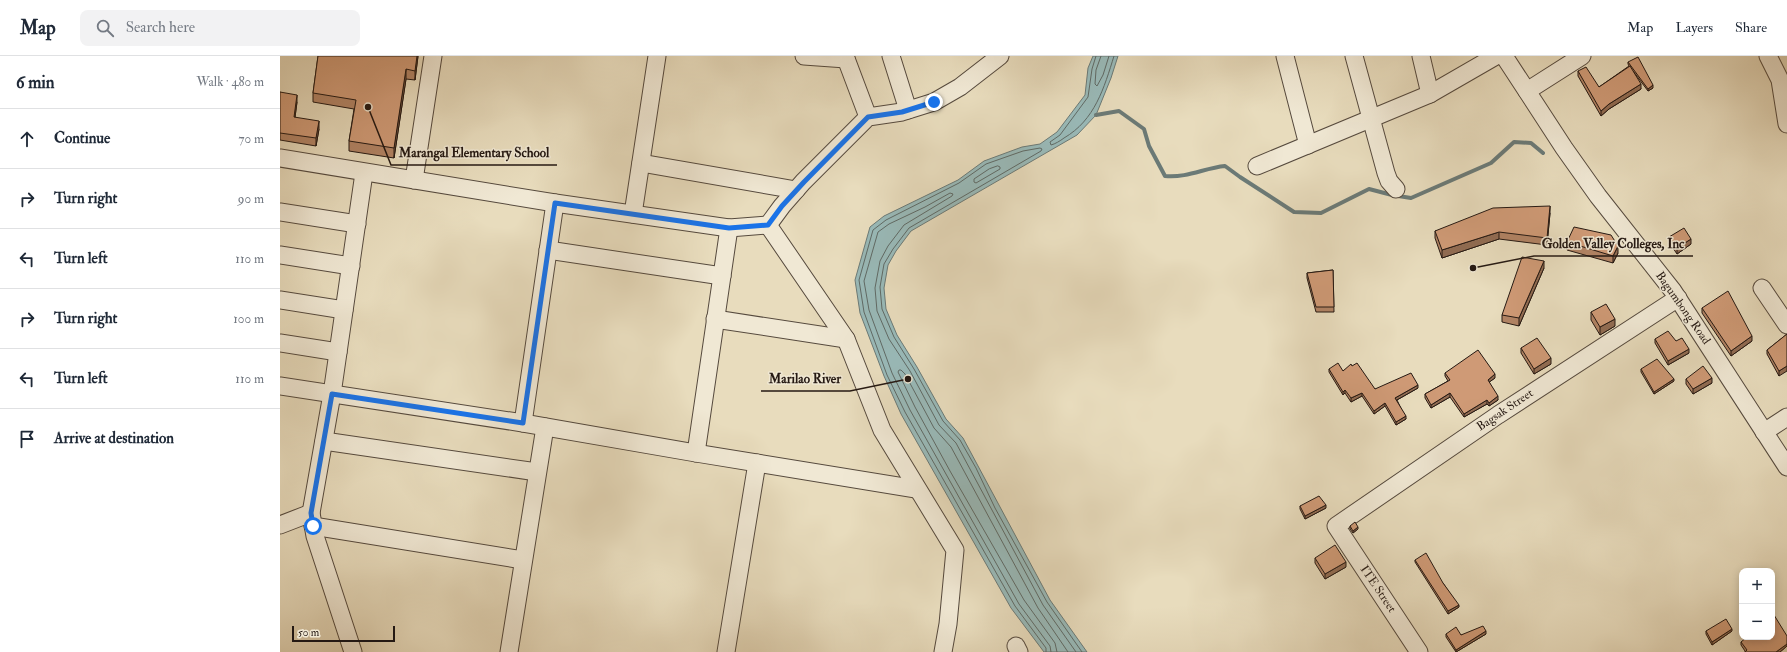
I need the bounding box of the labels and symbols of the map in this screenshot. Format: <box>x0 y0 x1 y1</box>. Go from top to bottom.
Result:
route end <box>925 93 943 111</box>
callout: Marangal Elementary School <box>391 140 557 165</box>
text: Marangal Elementary School <box>398 145 550 162</box>
callout: Golden Valley Colleges, Inc <box>1534 231 1693 256</box>
text: Golden Valley Colleges, Inc <box>1542 236 1685 253</box>
street label: Bagumbong Road <box>1652 269 1714 347</box>
callout: Marilao River <box>761 366 850 391</box>
text: Marilao River <box>768 371 842 387</box>
street label: Bagsak Street <box>1474 386 1536 434</box>
route start <box>304 517 322 535</box>
street label: ITE Street <box>1357 562 1399 616</box>
scale bar <box>292 624 395 643</box>

